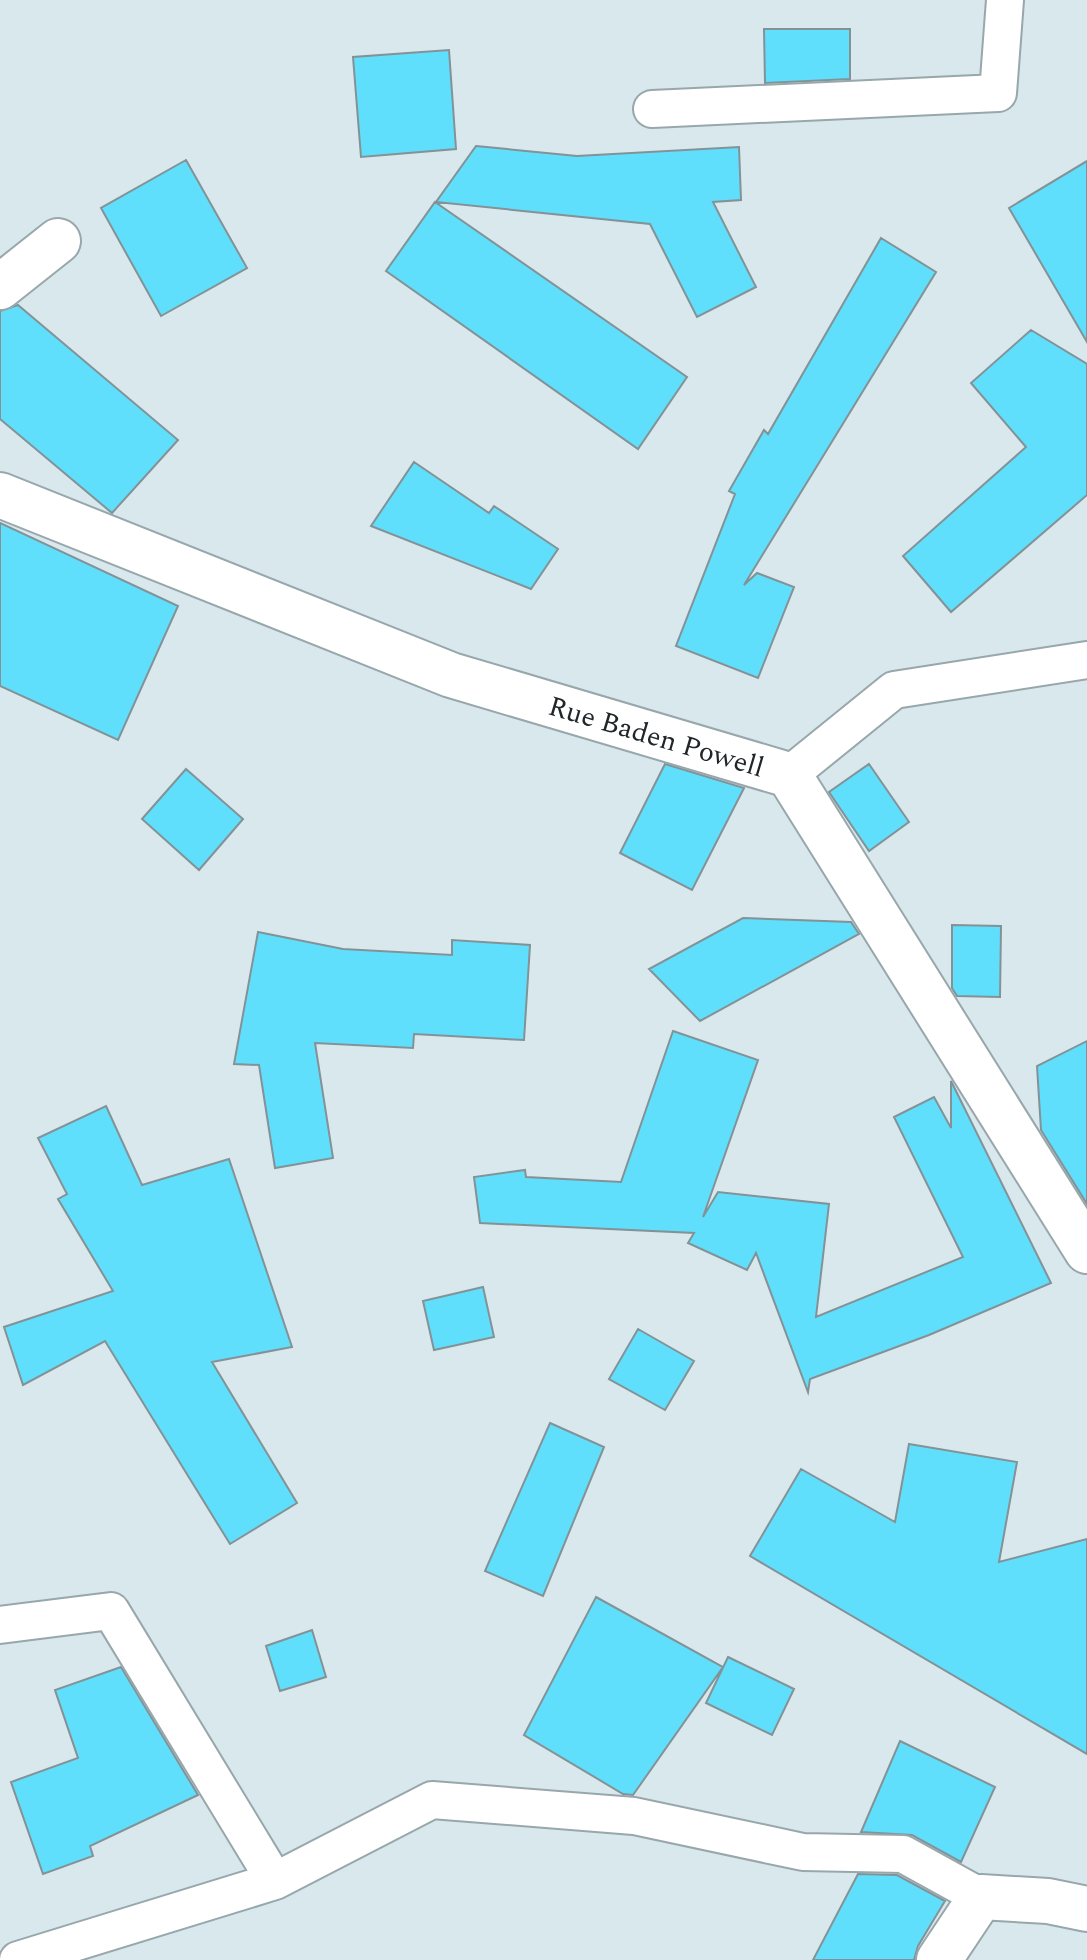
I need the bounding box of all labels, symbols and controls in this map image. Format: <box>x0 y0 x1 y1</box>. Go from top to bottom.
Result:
street label: Rue Baden Powell <box>543 685 769 790</box>

